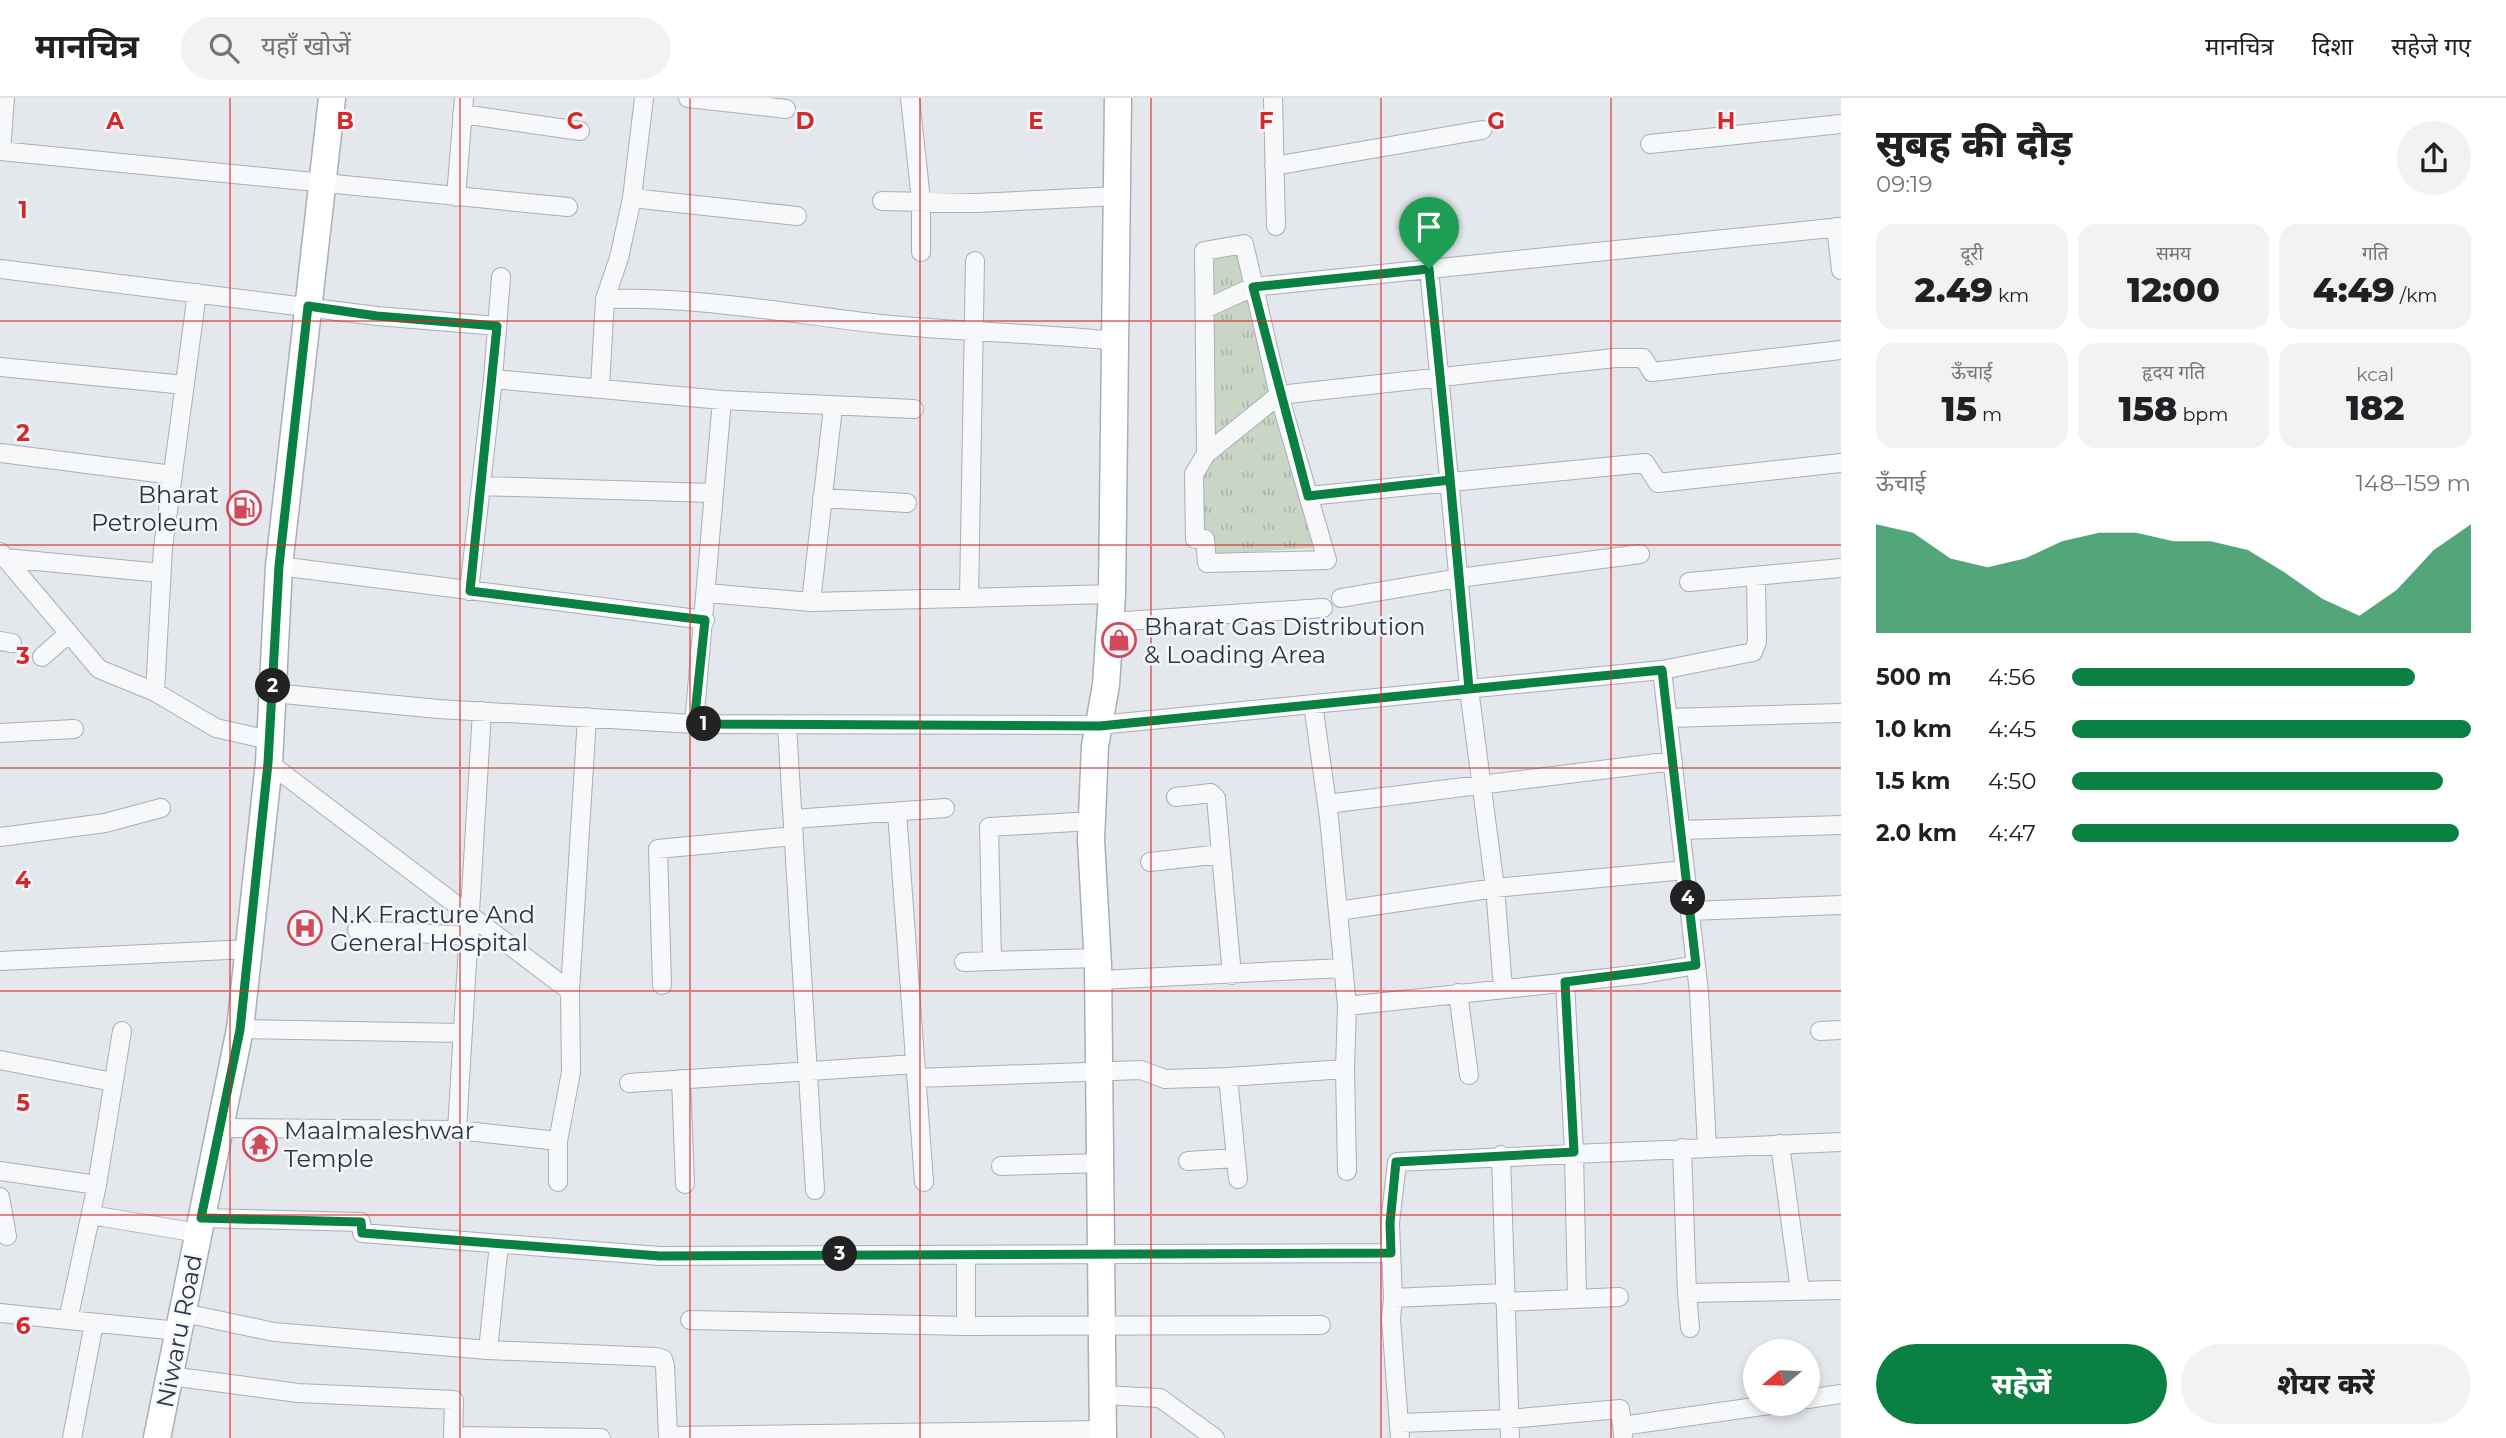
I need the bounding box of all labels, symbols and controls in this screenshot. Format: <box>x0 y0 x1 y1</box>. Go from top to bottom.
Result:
search box <box>181 17 671 80</box>
text: मानचित्र <box>35 26 139 66</box>
icon: search <box>205 29 243 67</box>
text: यहाँ खोजें <box>261 30 351 62</box>
text: मानचित्र <box>2205 32 2274 61</box>
text: दिशा <box>2312 32 2353 61</box>
text: सहेजे गए <box>2391 32 2471 61</box>
text: A <box>105 107 124 135</box>
text: B <box>336 107 354 135</box>
text: C <box>567 107 584 135</box>
text: D <box>796 107 815 135</box>
text: E <box>1028 107 1044 135</box>
text: F <box>1259 107 1274 135</box>
text: G <box>1487 107 1505 135</box>
text: H <box>1717 107 1735 135</box>
text: सुबह की दौड़ <box>1876 120 2072 167</box>
button: share <box>2397 121 2471 195</box>
text: 09:19 <box>1876 170 1932 198</box>
text: 1 <box>18 196 28 224</box>
pin <box>1399 197 1459 269</box>
icon: arrive <box>1410 208 1448 246</box>
text: दूरी <box>1960 242 1983 265</box>
text: समय <box>2156 242 2191 265</box>
text: गति <box>2362 242 2388 265</box>
text: 2.49 <box>1914 268 1993 311</box>
text: 12:00 <box>2127 268 2220 311</box>
text: 4:49 <box>2313 268 2395 311</box>
text: km <box>1993 284 2029 307</box>
text: /km <box>2395 284 2438 307</box>
text: ऊँचाई <box>1951 361 1992 384</box>
text: हृदय गति <box>2142 361 2205 384</box>
text: kcal <box>2356 363 2394 386</box>
text: 182 <box>2346 386 2404 429</box>
text: 15 <box>1942 387 1977 430</box>
text: 158 <box>2119 387 2177 430</box>
text: m <box>1977 403 2002 426</box>
text: bpm <box>2177 403 2228 426</box>
text: 2 <box>16 419 30 447</box>
text: ऊँचाई <box>1876 469 1926 497</box>
text: 148–159 m <box>2356 469 2471 497</box>
place label: Bharat Petroleum <box>91 480 219 537</box>
fuel station icon: Bharat Petroleum <box>225 489 263 527</box>
place label: Bharat Gas Distribution & Loading Area <box>1144 612 1426 669</box>
shop icon: Bharat Gas Distribution & Loading Area <box>1100 621 1138 659</box>
text: 3 <box>15 642 30 670</box>
text: 500 m <box>1876 663 1952 691</box>
text: 4:56 <box>1988 663 2035 691</box>
pin: 2 <box>256 668 290 704</box>
text: 2 <box>267 674 278 697</box>
pin: 1 <box>686 706 722 742</box>
text: 1 <box>700 712 707 735</box>
text: 1.0 km <box>1876 715 1952 743</box>
text: 4:45 <box>1988 715 2036 743</box>
text: 1.5 km <box>1876 767 1950 795</box>
text: 4:50 <box>1988 767 2036 795</box>
text: 2.0 km <box>1876 819 1957 847</box>
text: 4:47 <box>1988 819 2036 847</box>
text: 4 <box>15 866 31 894</box>
pin: 4 <box>1670 880 1706 916</box>
text: 4 <box>1681 886 1694 909</box>
place label: N.K Fracture And General Hospital <box>330 900 535 957</box>
hospital icon: N.K Fracture And General Hospital <box>286 909 324 947</box>
text: 5 <box>16 1089 30 1117</box>
place label: Maalmaleshwar Temple <box>284 1116 474 1173</box>
temple icon: Maalmaleshwar Temple <box>241 1125 279 1163</box>
pin: 3 <box>822 1236 858 1272</box>
text: 3 <box>834 1242 845 1265</box>
street label: Niwaru Road <box>150 1252 208 1410</box>
text: 6 <box>16 1312 31 1340</box>
north arrow <box>1743 1339 1820 1416</box>
map controls <box>1743 1339 1820 1416</box>
button: सहेजें <box>1876 1344 2167 1424</box>
button: शेयर करें <box>2181 1344 2471 1424</box>

